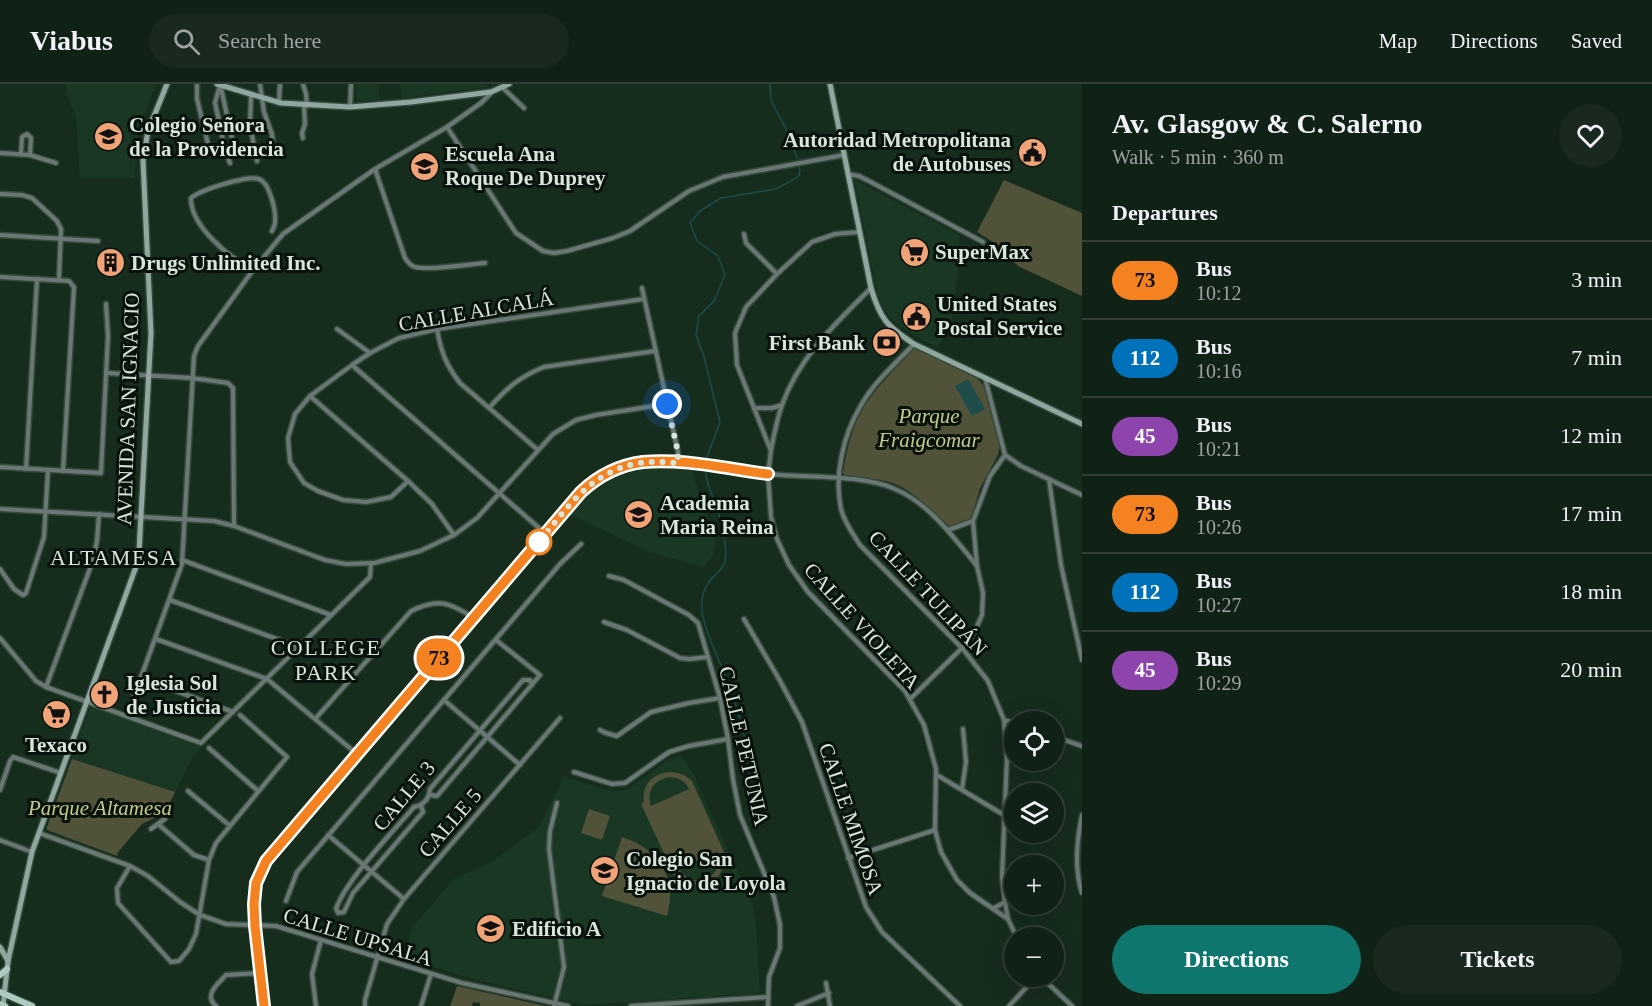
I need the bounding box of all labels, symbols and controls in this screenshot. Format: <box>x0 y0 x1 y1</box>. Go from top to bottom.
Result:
search box <box>149 14 569 68</box>
text: Viabus <box>30 25 113 56</box>
icon: search <box>170 25 203 58</box>
text: Search here <box>218 28 321 53</box>
text: Map <box>1379 29 1417 53</box>
text: Directions <box>1450 29 1538 53</box>
text: Saved <box>1571 29 1622 53</box>
button: heart <box>1559 104 1622 167</box>
text: Av. Glasgow & C. Salerno <box>1112 108 1423 139</box>
place label: Colegio Señora de la Providencia <box>129 113 284 161</box>
school or university icon: Colegio Señora de la Providencia <box>92 121 124 153</box>
place label: Autoridad Metropolitana de Autobuses <box>783 128 1011 176</box>
public building icon: Autoridad Metropolitana de Autobuses <box>1016 136 1048 168</box>
place label: Escuela Ana Roque De Duprey <box>445 142 606 190</box>
text: Walk · 5 min · 360 m <box>1112 146 1284 168</box>
school or university icon: Escuela Ana Roque De Duprey <box>408 150 440 182</box>
text: Departures <box>1112 200 1218 225</box>
supermarket icon: SuperMax <box>898 236 930 268</box>
place label: SuperMax <box>935 240 1030 264</box>
building icon: Drugs Unlimited Inc. <box>94 247 126 279</box>
place label: Drugs Unlimited Inc. <box>131 251 321 275</box>
text: Bus <box>1196 256 1231 281</box>
text: 3 min <box>1571 267 1622 292</box>
text: 73 <box>1135 268 1156 292</box>
text: 10:12 <box>1196 282 1242 304</box>
street label: CALLE ALCALÁ <box>397 285 556 336</box>
street label: AVENIDA SAN IGNACIO <box>112 292 144 526</box>
place label: United States Postal Service <box>937 292 1062 340</box>
public building icon: United States Postal Service <box>900 300 932 332</box>
bank icon: First Bank <box>870 327 902 359</box>
place label: First Bank <box>769 331 865 355</box>
text: Bus <box>1196 334 1231 359</box>
text: 7 min <box>1571 345 1622 370</box>
text: 112 <box>1130 346 1160 370</box>
text: 10:16 <box>1196 360 1242 382</box>
your location <box>652 389 682 419</box>
park label: Parque Fraigcomar <box>877 404 981 452</box>
text: Bus <box>1196 412 1231 437</box>
text: 12 min <box>1560 423 1622 448</box>
text: 45 <box>1135 424 1156 448</box>
text: 10:21 <box>1196 438 1242 460</box>
text: Bus <box>1196 490 1231 515</box>
place label: Academia Maria Reina <box>660 491 774 539</box>
school or university icon: Academia Maria Reina <box>623 499 655 531</box>
text: 17 min <box>1560 501 1622 526</box>
text: 73 <box>1135 502 1156 526</box>
text: 10:26 <box>1196 516 1242 538</box>
street label: CALLE TULIPÁN <box>864 525 992 661</box>
unlabelled marker <box>526 529 552 555</box>
district label: ALTAMESA <box>50 545 178 570</box>
street label: CALLE VIOLETA <box>799 558 926 695</box>
text: Bus <box>1196 568 1231 593</box>
text: 18 min <box>1560 579 1622 604</box>
text: 112 <box>1130 580 1160 604</box>
text: 10:27 <box>1196 594 1242 616</box>
district label: COLLEGE PARK <box>271 635 381 685</box>
line badge: 73 <box>412 638 466 678</box>
text: 73 <box>429 646 450 670</box>
text: Bus <box>1196 646 1231 671</box>
text: 20 min <box>1560 657 1622 682</box>
text: 45 <box>1135 658 1156 682</box>
street label: CALLE PETUNIA <box>714 664 774 829</box>
place label: Iglesia Sol de Justicia <box>126 671 222 719</box>
text: 10:29 <box>1196 672 1242 694</box>
church icon: Iglesia Sol de Justicia <box>89 679 121 711</box>
supermarket icon: Texaco <box>40 698 72 730</box>
map controls <box>1004 711 1064 987</box>
button: locate <box>1004 711 1064 771</box>
place label: Texaco <box>25 733 87 757</box>
street label: CALLE MIMOSA <box>814 740 889 899</box>
street label: CALLE 3 <box>368 756 440 836</box>
button: layers <box>1004 783 1064 843</box>
street label: CALLE 5 <box>414 784 486 862</box>
park label: Parque Altamesa <box>27 796 172 820</box>
place label: Colegio San Ignacio de Loyola <box>626 847 786 895</box>
school or university icon: Colegio San Ignacio de Loyola <box>589 855 621 887</box>
button: + <box>1004 855 1064 915</box>
street label: CALLE UPSALA <box>281 903 436 971</box>
school or university icon: Edificio A <box>475 913 507 945</box>
place label: Edificio A <box>512 917 602 941</box>
button: Directions <box>1112 925 1361 994</box>
button: Tickets <box>1373 925 1622 994</box>
button: − <box>1004 927 1064 987</box>

